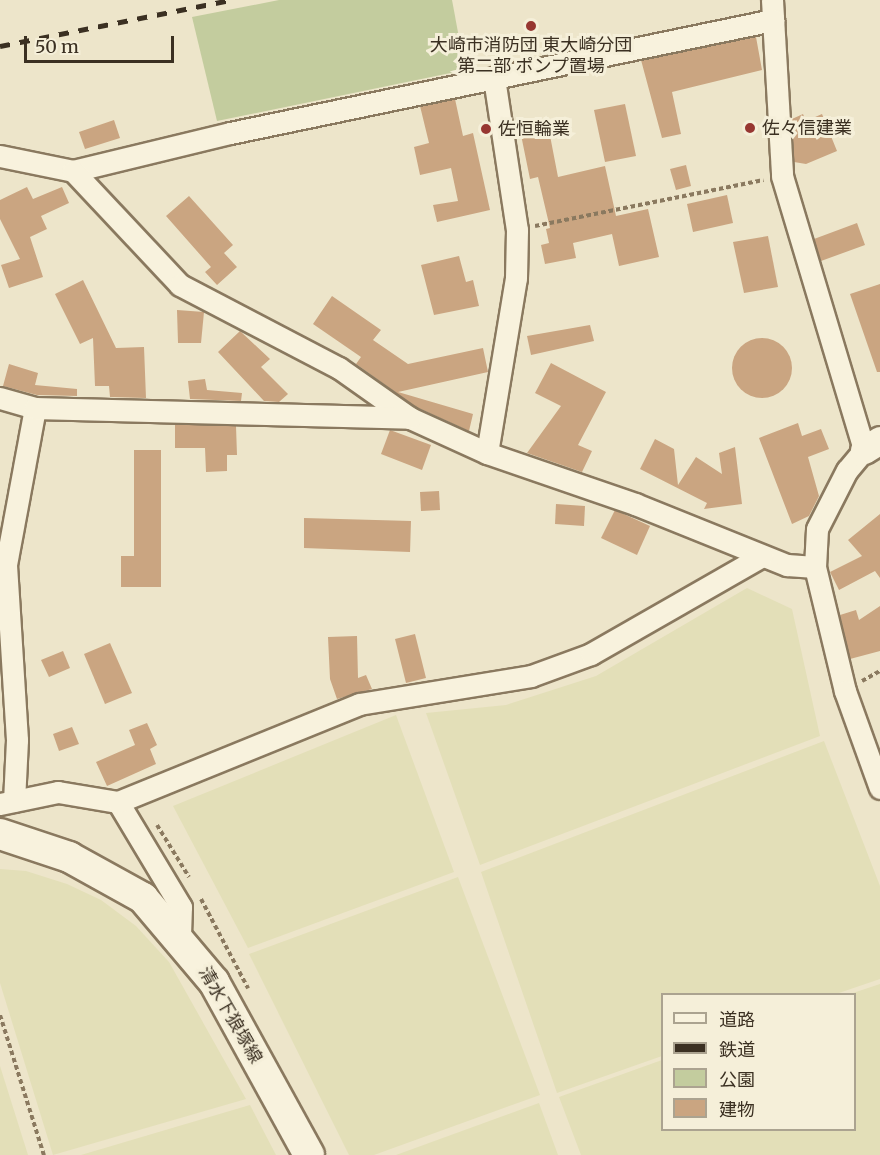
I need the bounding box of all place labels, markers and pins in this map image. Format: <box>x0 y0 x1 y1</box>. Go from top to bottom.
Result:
marker: 大崎市消防団 東大崎分団 第二部 ポンプ置場 <box>524 19 538 33</box>
place label: 大崎市消防団 東大崎分団 第二部 ポンプ置場 <box>430 35 632 78</box>
place label: 佐々信建業 <box>762 117 852 139</box>
place label: 佐恒輪業 <box>498 118 570 140</box>
marker: 佐々信建業 <box>743 121 757 135</box>
marker: 佐恒輪業 <box>479 122 493 136</box>

